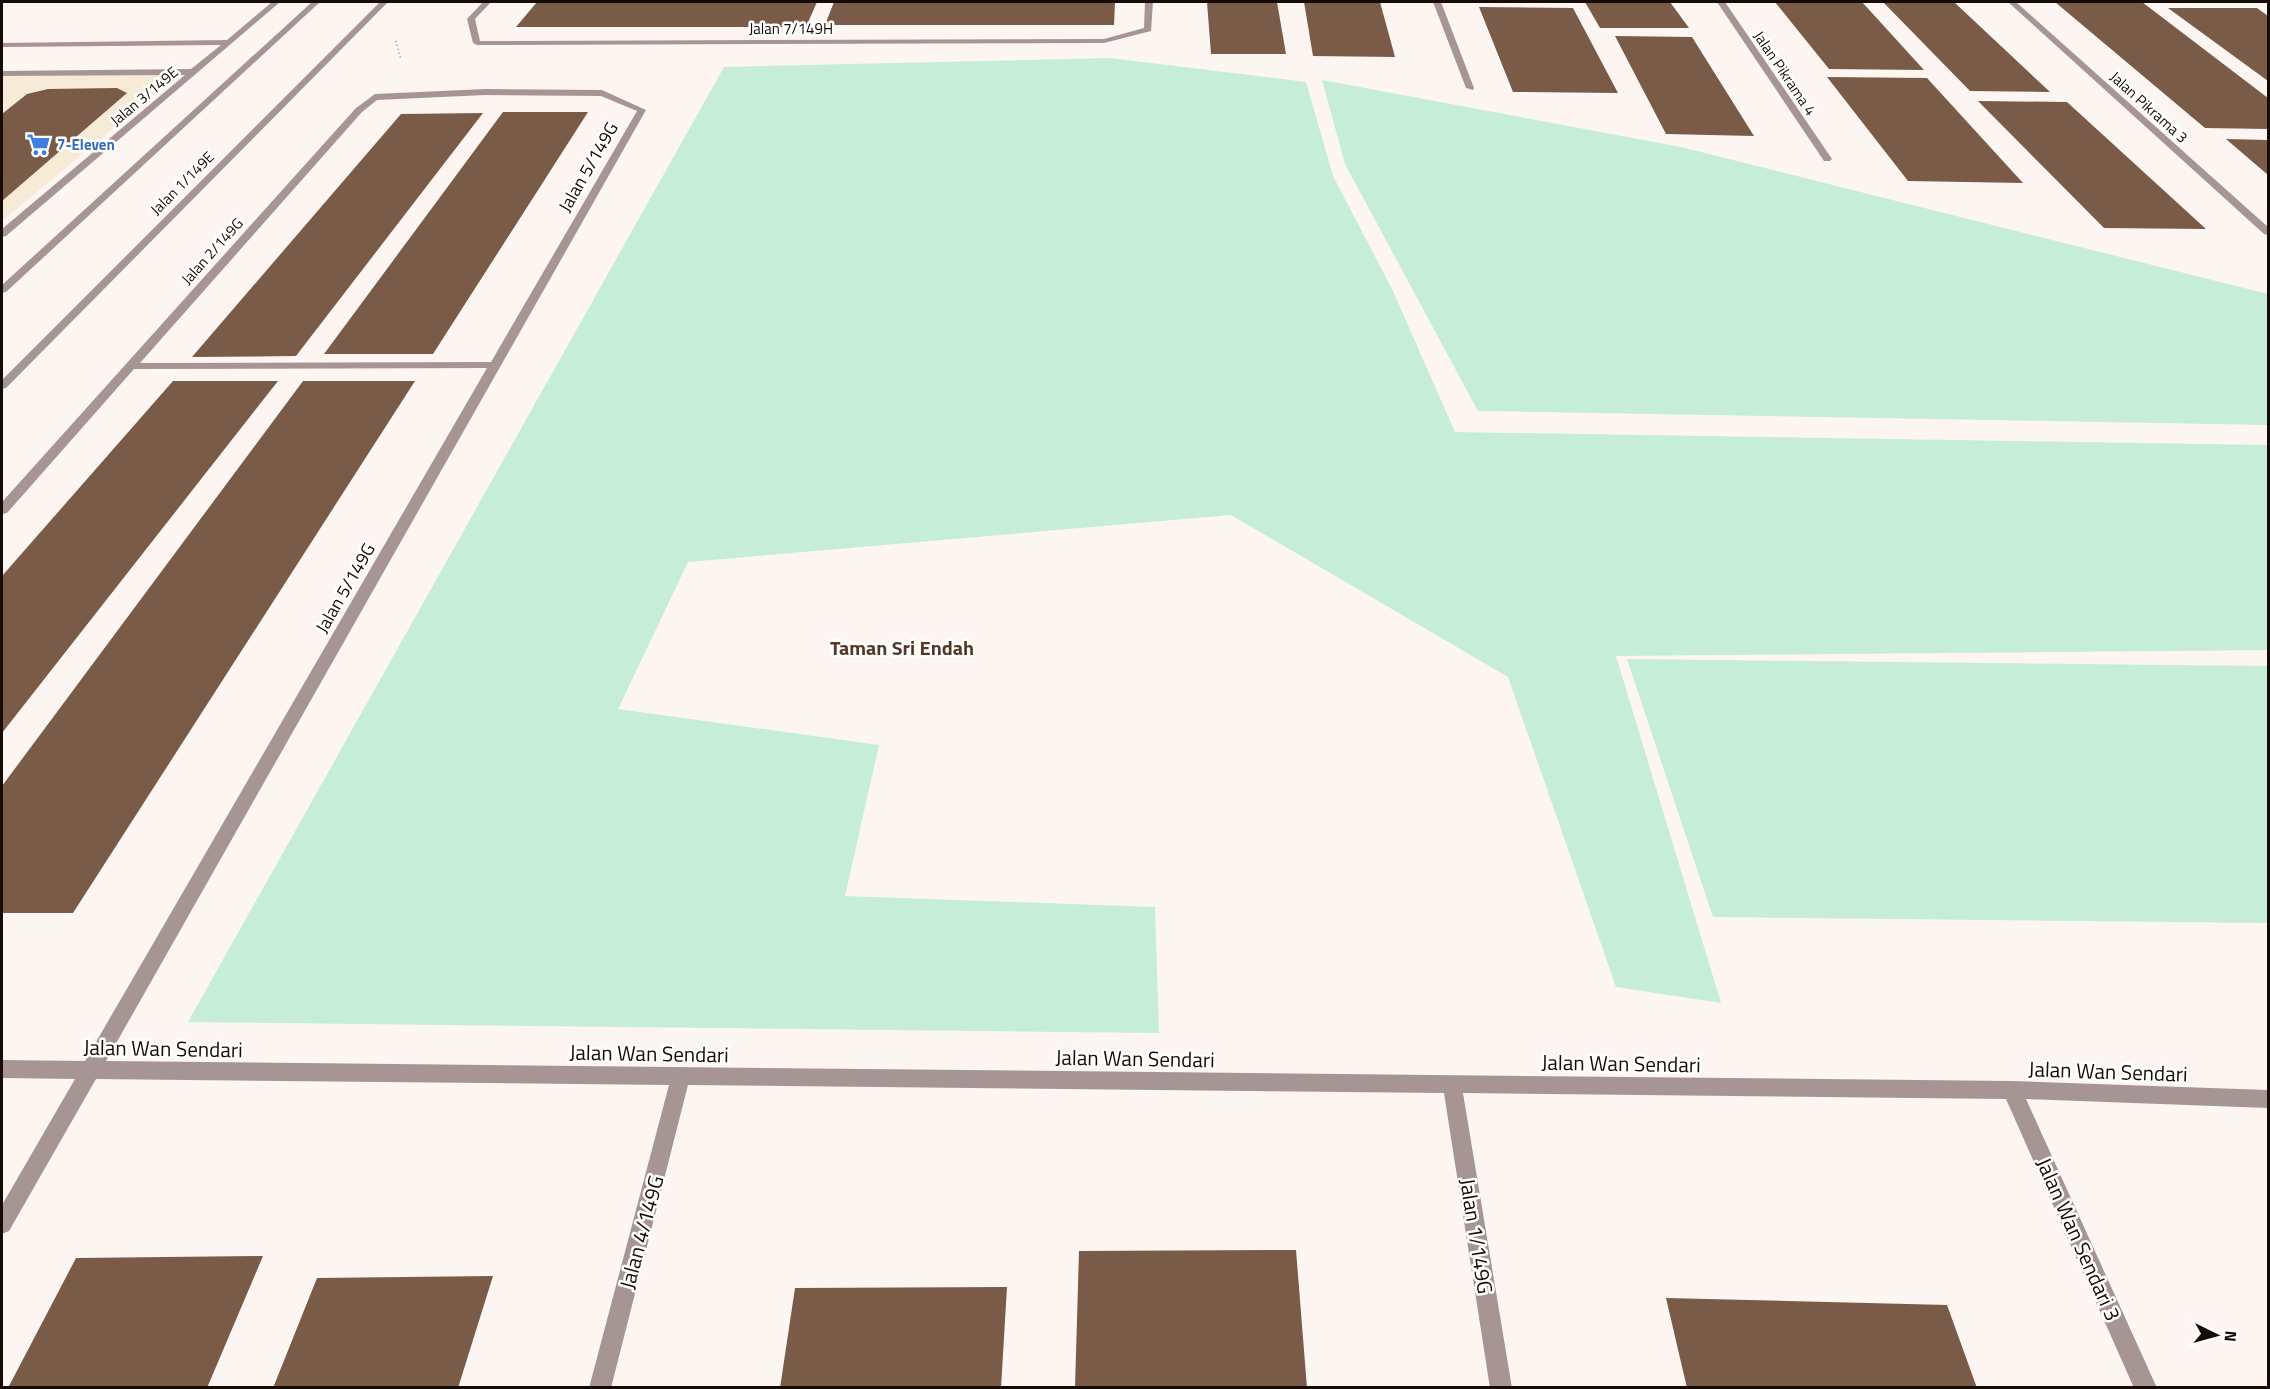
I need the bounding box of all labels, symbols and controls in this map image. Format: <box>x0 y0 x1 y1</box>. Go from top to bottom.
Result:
street label: Jalan 7/149H <box>749 17 833 40</box>
street label: Jalan Pikrama 4 <box>1748 26 1822 120</box>
street label: Jalan 3/149E <box>105 61 183 131</box>
street label: Jalan Pikrama 3 <box>2105 66 2193 148</box>
street label: Jalan 5/149G <box>551 117 625 217</box>
supermarket icon: 7-Eleven <box>26 131 52 157</box>
place label: 7-Eleven <box>57 133 115 156</box>
street label: Jalan 1/149E <box>145 146 219 220</box>
street label: Jalan 2/149G <box>176 212 248 290</box>
street label: Jalan 5/149G <box>308 538 382 638</box>
district label: Taman Sri Endah <box>830 632 974 663</box>
street label: Jalan Wan Sendari <box>83 1031 243 1065</box>
street label: Jalan Wan Sendari <box>569 1036 729 1070</box>
street label: Jalan Wan Sendari <box>1055 1041 1215 1075</box>
street label: Jalan Wan Sendari <box>1541 1046 1701 1080</box>
street label: Jalan Wan Sendari <box>2028 1052 2188 1090</box>
street label: Jalan Wan Sendari 3 <box>2029 1152 2129 1326</box>
street label: Jalan 4/149G <box>610 1172 672 1292</box>
street label: Jalan 1/149G <box>1452 1176 1502 1296</box>
north arrow <box>2186 1305 2246 1365</box>
text: N <box>2219 1330 2243 1343</box>

